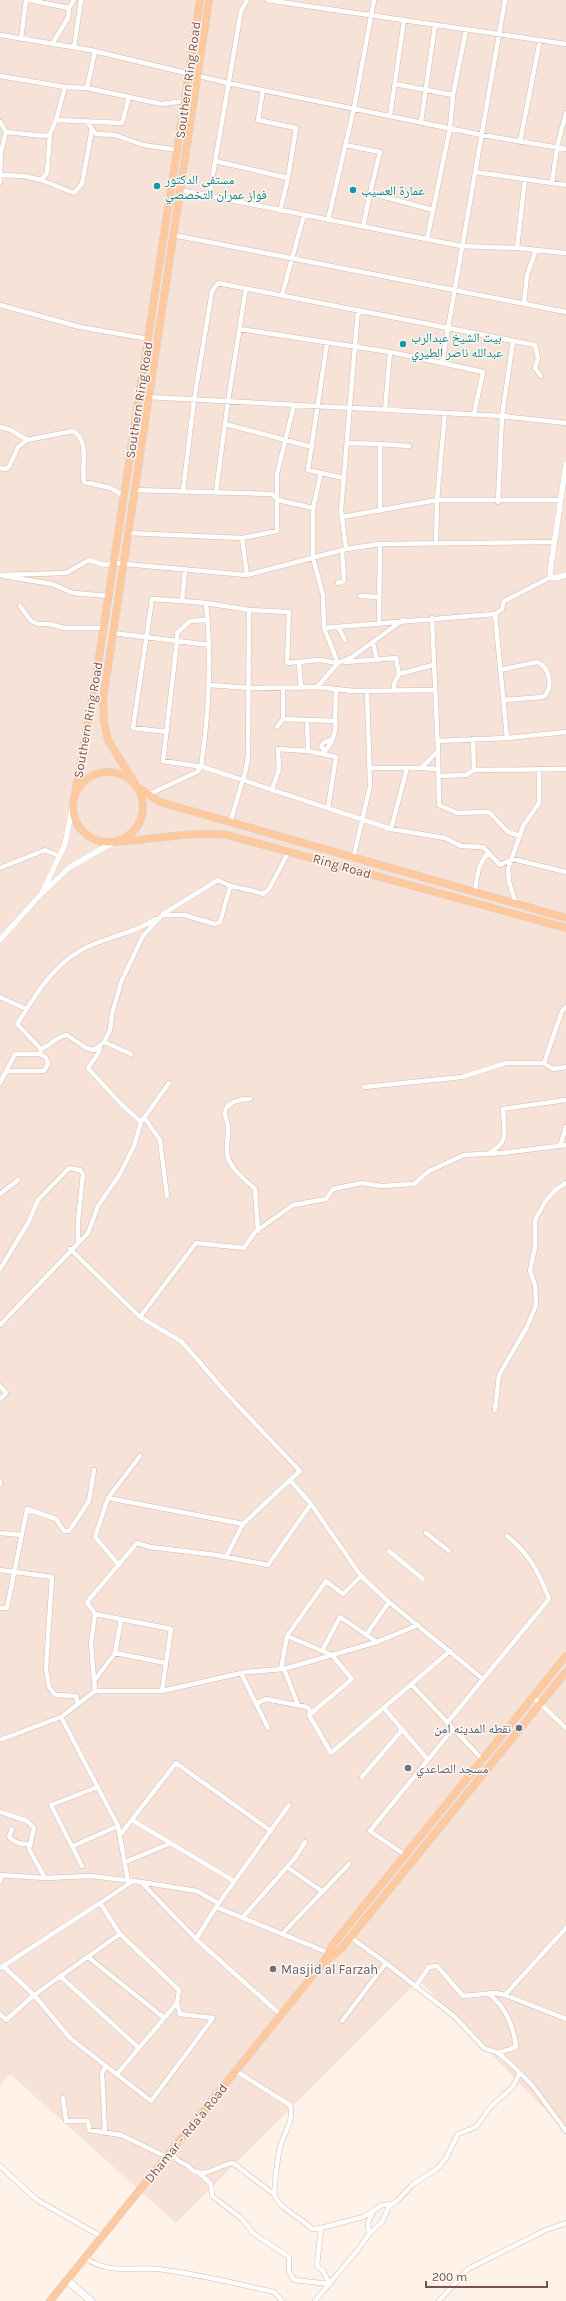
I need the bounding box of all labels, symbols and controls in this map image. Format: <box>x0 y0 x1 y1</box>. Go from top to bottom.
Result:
street label: Southern Ring Road <box>172 21 204 139</box>
place label: مستفى الدكتور فواز عمران التخصصي <box>164 172 267 205</box>
marker: مستفى الدكتور فواز عمران التخصصي <box>152 181 162 191</box>
place label: عمارة العسيب <box>361 183 425 199</box>
marker: عمارة العسيب <box>348 185 358 195</box>
place label: بيت الشيخ عبدالرب عبدالله ناصر الطيري <box>411 330 503 363</box>
marker: بيت الشيخ عبدالرب عبدالله ناصر الطيري <box>398 339 408 349</box>
street label: Southern Ring Road <box>122 341 156 459</box>
street label: Southern Ring Road <box>70 661 106 779</box>
street label: Ring Road <box>311 851 373 881</box>
place label: نقطه المدينه امن <box>434 1721 511 1737</box>
marker: نقطه المدينه امن <box>514 1723 524 1733</box>
place label: مسجد الصاعدي <box>416 1761 489 1779</box>
marker: مسجد الصاعدي <box>403 1763 413 1773</box>
place label: Masjid al Farzah <box>281 1962 378 1977</box>
marker: Masjid al Farzah <box>268 1964 278 1974</box>
street label: Dhamar - Rda'a Road <box>141 2080 231 2186</box>
scale bar <box>426 2263 547 2289</box>
text: 200 m <box>432 2270 467 2284</box>

